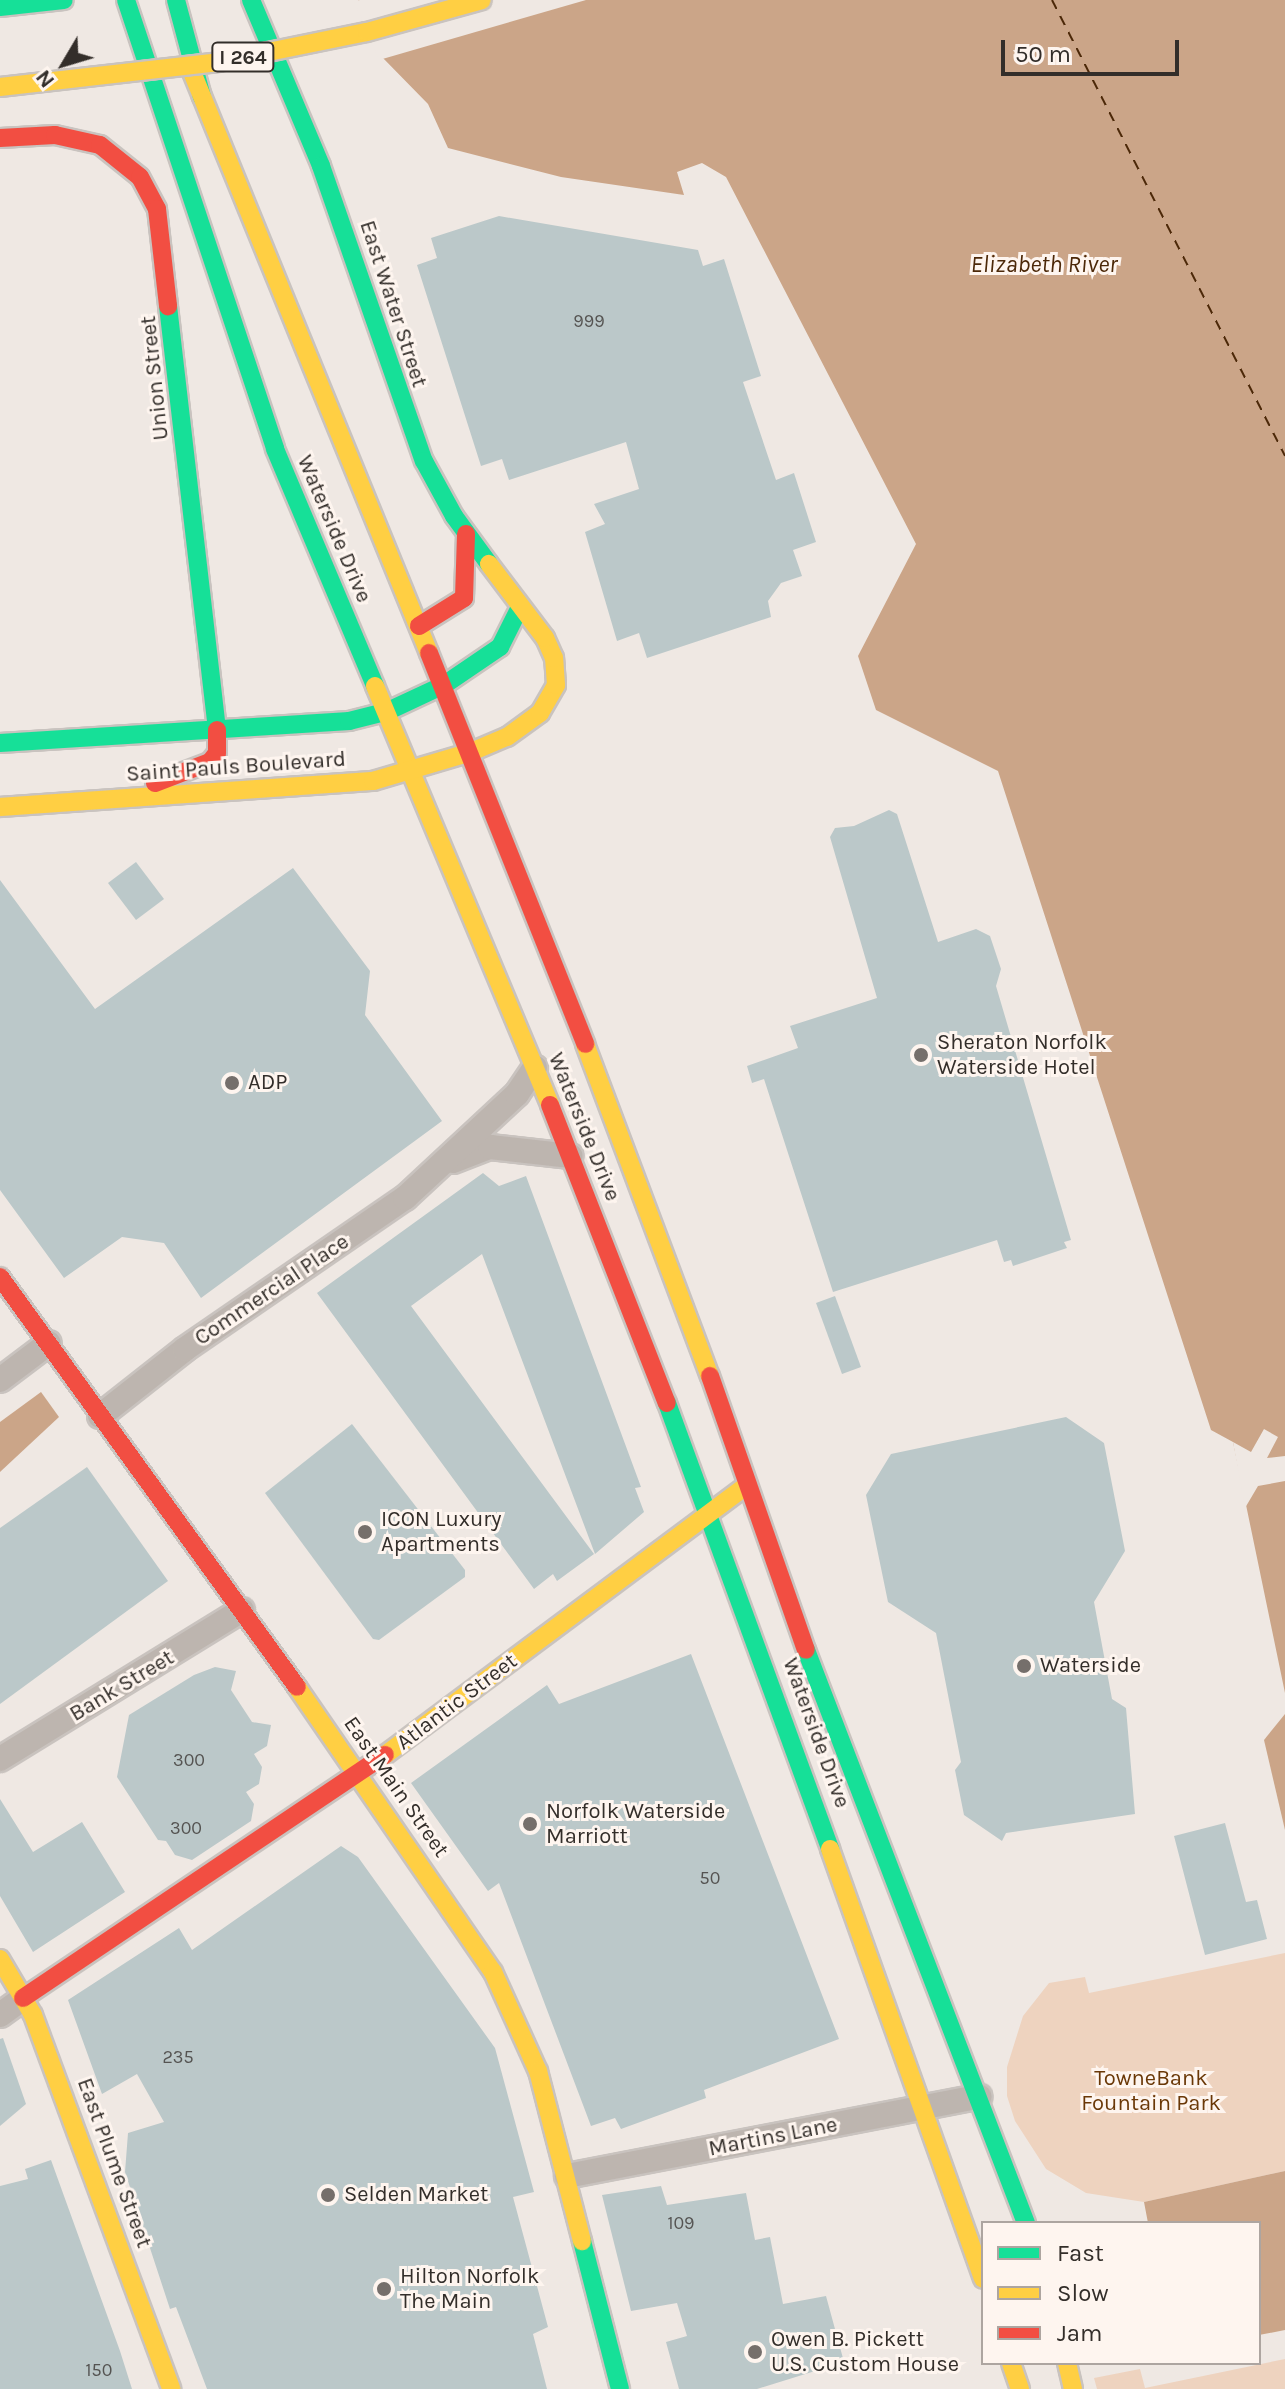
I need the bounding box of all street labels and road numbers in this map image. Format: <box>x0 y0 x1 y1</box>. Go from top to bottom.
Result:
road number: I 264 <box>211 41 275 73</box>
street label: East Water Street <box>354 217 432 391</box>
street label: Union Street <box>135 314 175 442</box>
street label: Waterside Drive <box>291 451 377 607</box>
street label: Saint Pauls Boulevard <box>125 746 347 788</box>
street label: Waterside Drive <box>542 1049 626 1205</box>
street label: Commercial Place <box>190 1229 354 1351</box>
street label: Bank Street <box>65 1645 179 1727</box>
street label: Atlantic Street <box>391 1648 523 1756</box>
street label: Waterside Drive <box>777 1654 855 1812</box>
street label: East Main Street <box>338 1712 454 1862</box>
street label: East Plume Street <box>71 2075 157 2251</box>
street label: Martins Lane <box>706 2112 840 2162</box>

